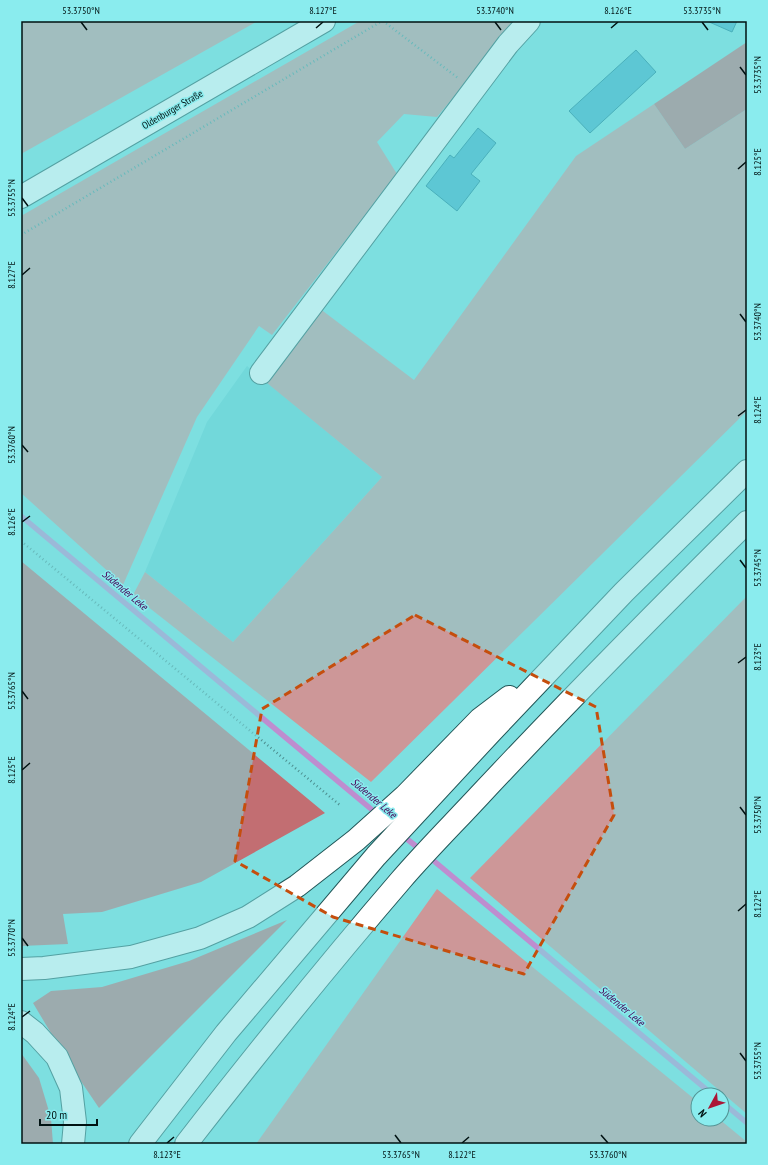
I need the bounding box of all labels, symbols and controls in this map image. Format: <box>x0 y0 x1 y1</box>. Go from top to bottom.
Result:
text: 53.3750°N <box>62 4 100 17</box>
text: 8.127°E <box>309 4 337 17</box>
text: 53.3740°N <box>476 4 514 17</box>
text: 8.126°E <box>604 4 632 17</box>
text: 53.3735°N <box>683 4 721 17</box>
text: 53.3735°N <box>751 56 764 94</box>
street label: Oldenburger Straße <box>139 87 205 132</box>
text: 8.125°E <box>751 148 764 176</box>
text: 53.3755°N <box>5 179 18 217</box>
text: 8.127°E <box>5 261 18 289</box>
text: 53.3740°N <box>751 303 764 341</box>
text: 8.124°E <box>751 396 764 424</box>
text: 53.3760°N <box>5 426 18 464</box>
text: 8.126°E <box>5 508 18 536</box>
text: 53.3745°N <box>751 549 764 587</box>
water label: Südender Leke <box>99 567 152 614</box>
text: 8.123°E <box>751 643 764 671</box>
text: 53.3765°N <box>5 672 18 710</box>
text: 8.125°E <box>5 756 18 784</box>
water label: Südender Leke <box>348 775 401 822</box>
text: 53.3750°N <box>751 796 764 834</box>
text: 8.122°E <box>751 890 764 918</box>
text: 53.3770°N <box>5 919 18 957</box>
water label: Südender Leke <box>596 983 649 1030</box>
text: 8.124°E <box>5 1003 18 1031</box>
text: 53.3755°N <box>751 1042 764 1080</box>
north arrow <box>690 1087 730 1127</box>
scale bar <box>40 1101 97 1127</box>
text: 20 m <box>46 1107 67 1122</box>
text: N <box>695 1107 710 1120</box>
text: 8.123°E <box>153 1148 181 1161</box>
text: 53.3765°N <box>382 1148 420 1161</box>
text: 8.122°E <box>448 1148 476 1161</box>
text: 53.3760°N <box>589 1148 627 1161</box>

